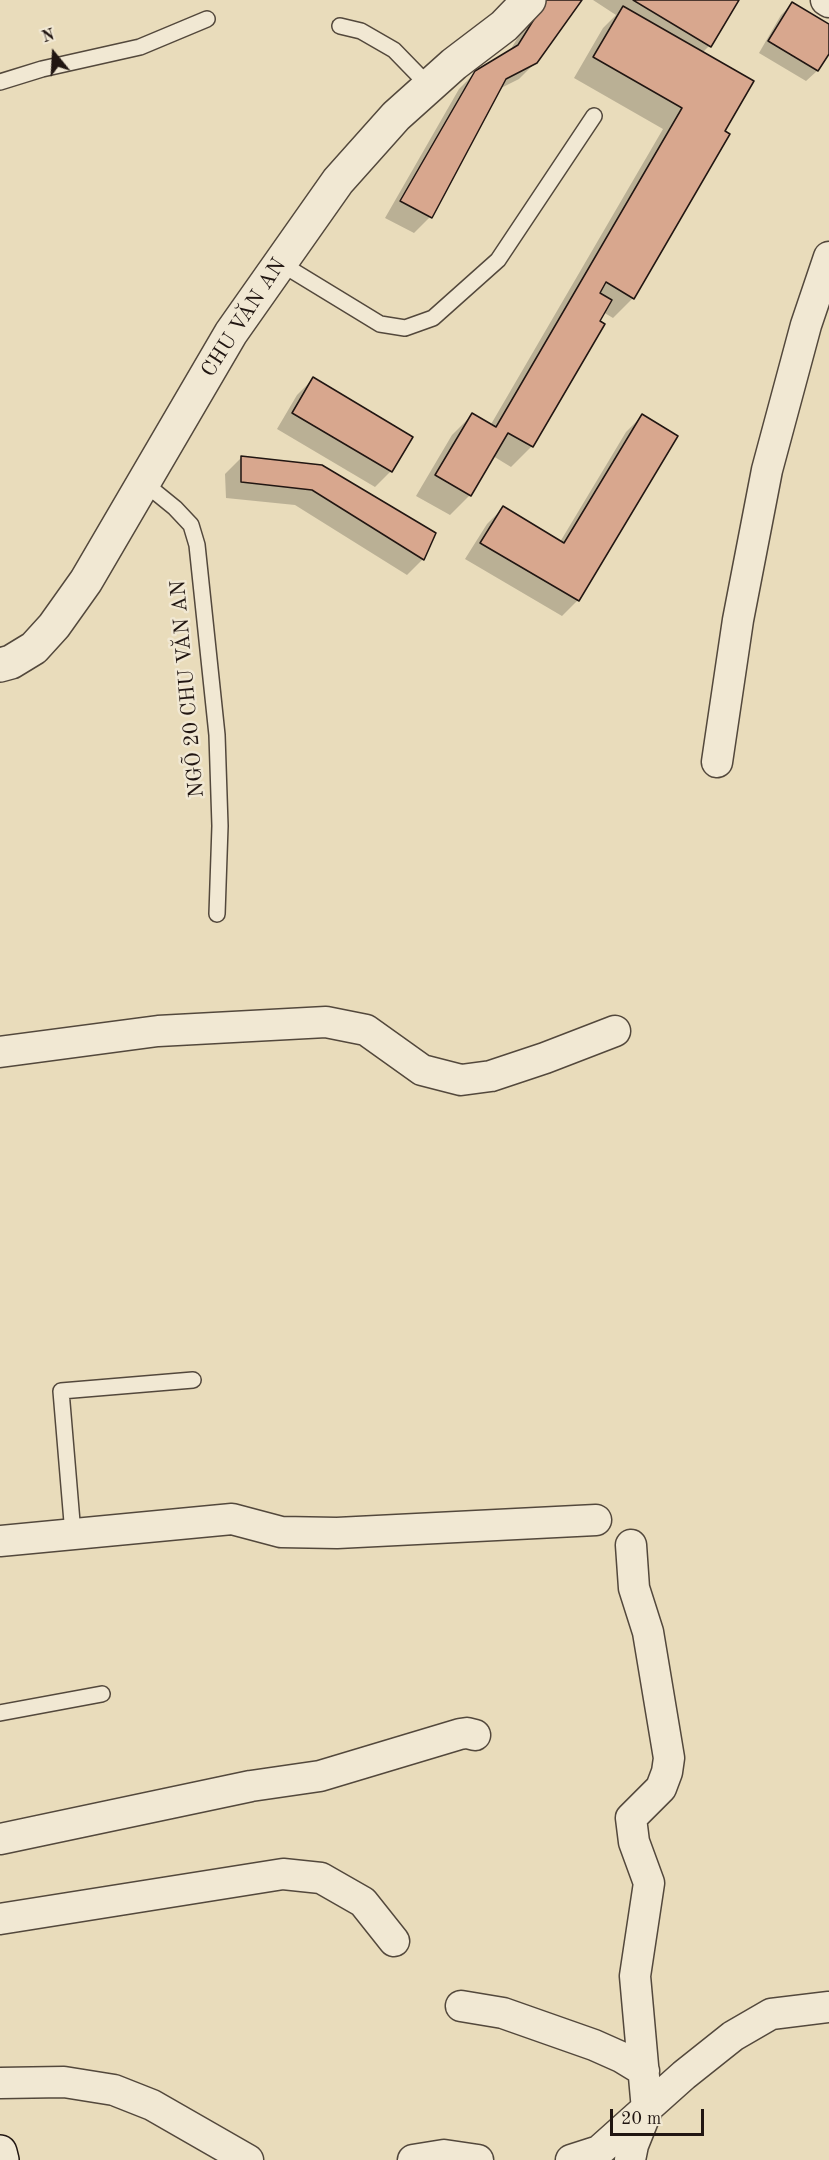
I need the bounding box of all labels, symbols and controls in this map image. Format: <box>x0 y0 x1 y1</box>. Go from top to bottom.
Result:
north arrow <box>24 24 84 84</box>
text: N <box>40 27 57 46</box>
street label: CHU VĂN AN <box>196 254 292 382</box>
street label: NGÕ 20 CHU VĂN AN <box>166 579 210 799</box>
scale bar <box>613 2097 708 2135</box>
text: 20 m <box>621 2110 661 2128</box>

